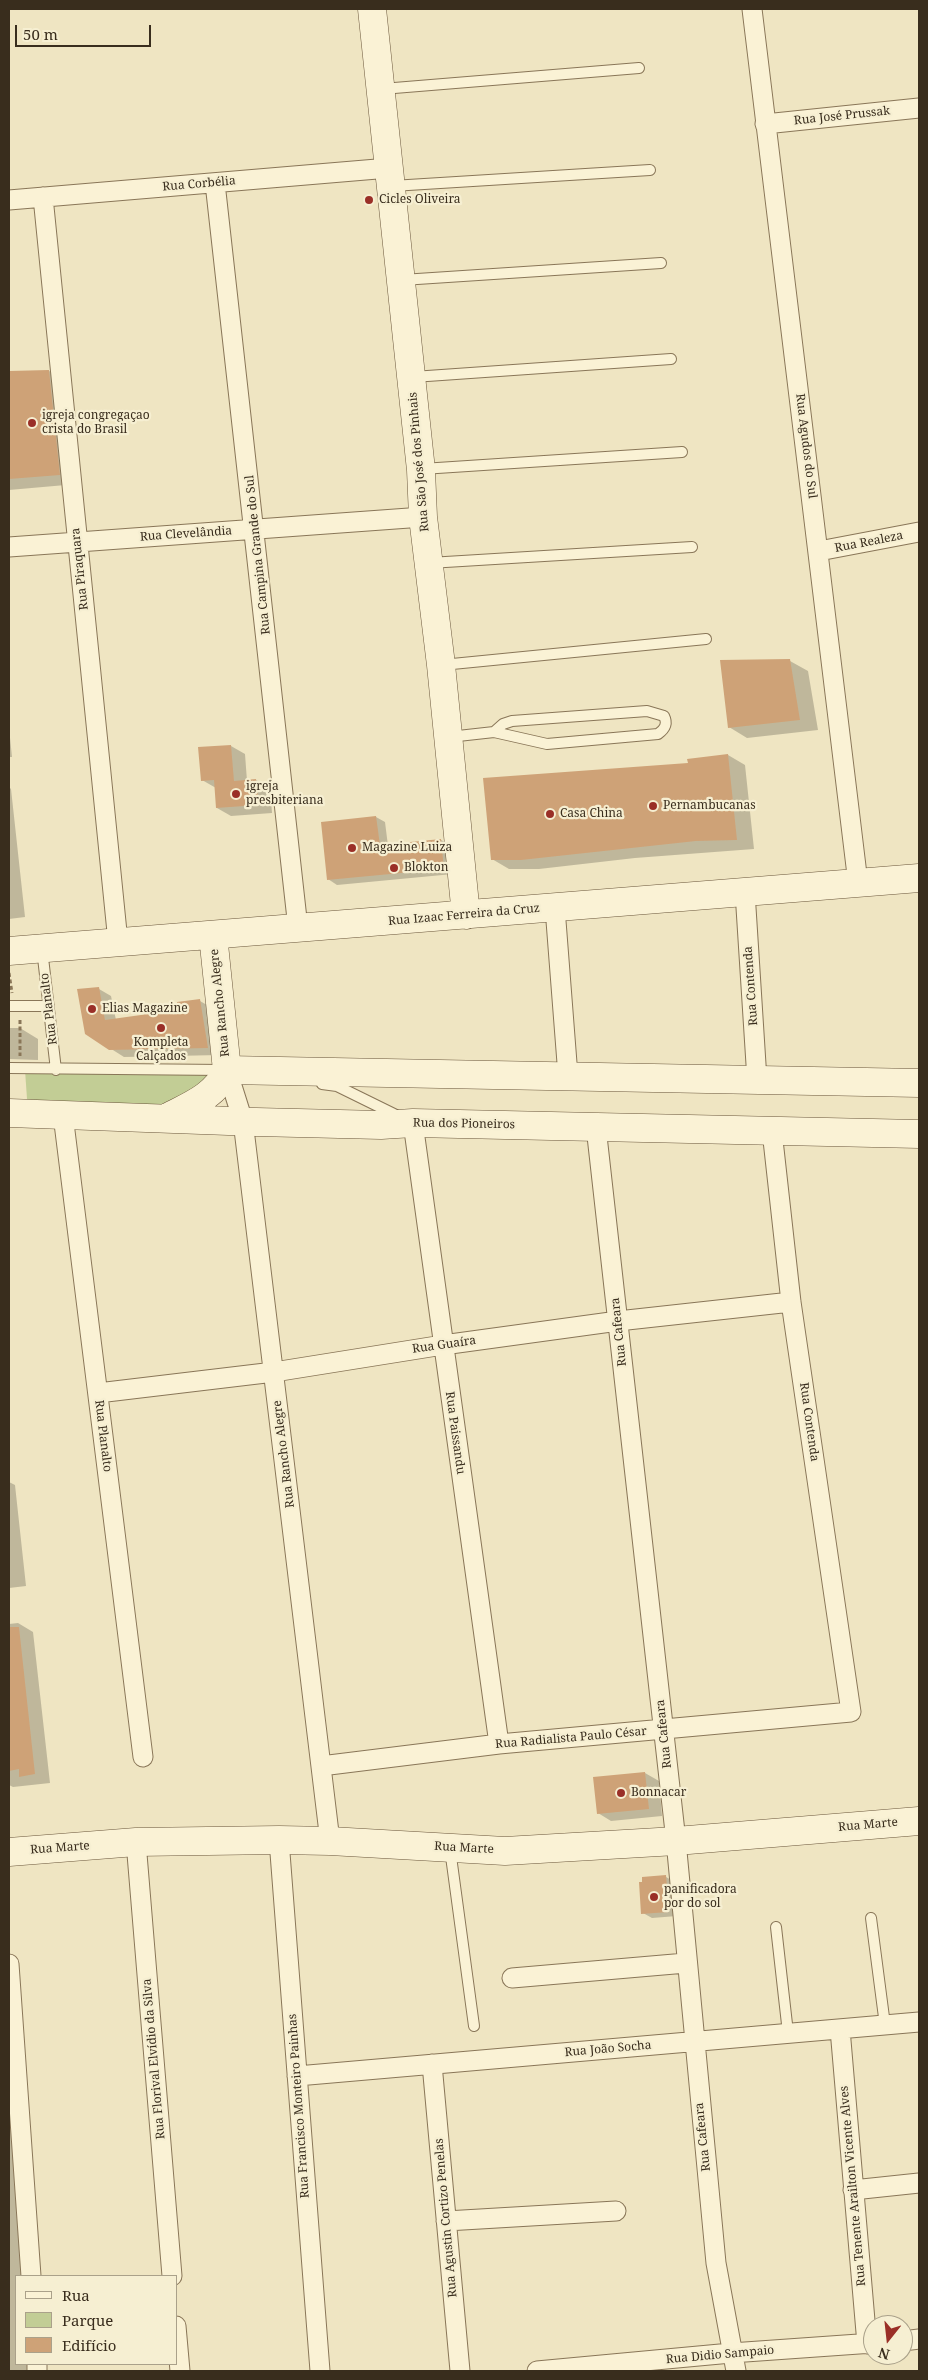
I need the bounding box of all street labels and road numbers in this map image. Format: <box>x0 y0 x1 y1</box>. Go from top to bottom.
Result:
street label: Rua José Prussak <box>793 104 891 128</box>
street label: Rua Corbélia <box>162 174 236 194</box>
street label: Rua São José dos Pinhais <box>406 392 432 532</box>
street label: Rua Agudos do Sul <box>792 393 820 499</box>
street label: Rua Campina Grande do Sul <box>242 475 274 635</box>
street label: Rua Clevelândia <box>139 524 233 544</box>
street label: Rua Piraquara <box>69 527 91 611</box>
street label: Rua Realeza <box>834 528 904 556</box>
street label: Rua Izaac Ferreira da Cruz <box>387 901 541 929</box>
street label: Rua Contenda <box>741 946 761 1026</box>
street label: Rua Rancho Alegre <box>207 948 233 1058</box>
street label: Rua Planalto <box>37 972 61 1046</box>
street label: Rua dos Pioneiros <box>413 1116 515 1132</box>
street label: Rua Cafeara <box>608 1297 630 1367</box>
street label: Rua Guaíra <box>411 1333 477 1357</box>
street label: Rua Contenda <box>796 1381 822 1463</box>
street label: Rua Paissandu <box>442 1391 468 1475</box>
street label: Rua Planalto <box>91 1399 115 1473</box>
street label: Rua Rancho Alegre <box>270 1399 298 1509</box>
street label: Rua Cafeara <box>653 1699 675 1769</box>
street label: Rua Radialista Paulo César <box>495 1724 647 1752</box>
street label: Rua Marte <box>838 1815 898 1835</box>
street label: Rua Marte <box>30 1839 90 1857</box>
street label: Rua Marte <box>434 1839 494 1857</box>
street label: Rua Florival Elvídio da Silva <box>140 1978 168 2140</box>
street label: Rua Francisco Monteiro Painhas <box>285 2013 313 2199</box>
street label: Rua João Socha <box>564 2038 652 2060</box>
street label: Rua Tenente Arailton Vicente Alves <box>837 2085 869 2287</box>
street label: Rua Cafeara <box>692 2102 714 2172</box>
street label: Rua Agustin Cortizo Penelas <box>432 2138 460 2298</box>
street label: Rua Didio Sampaio <box>665 2343 775 2367</box>

